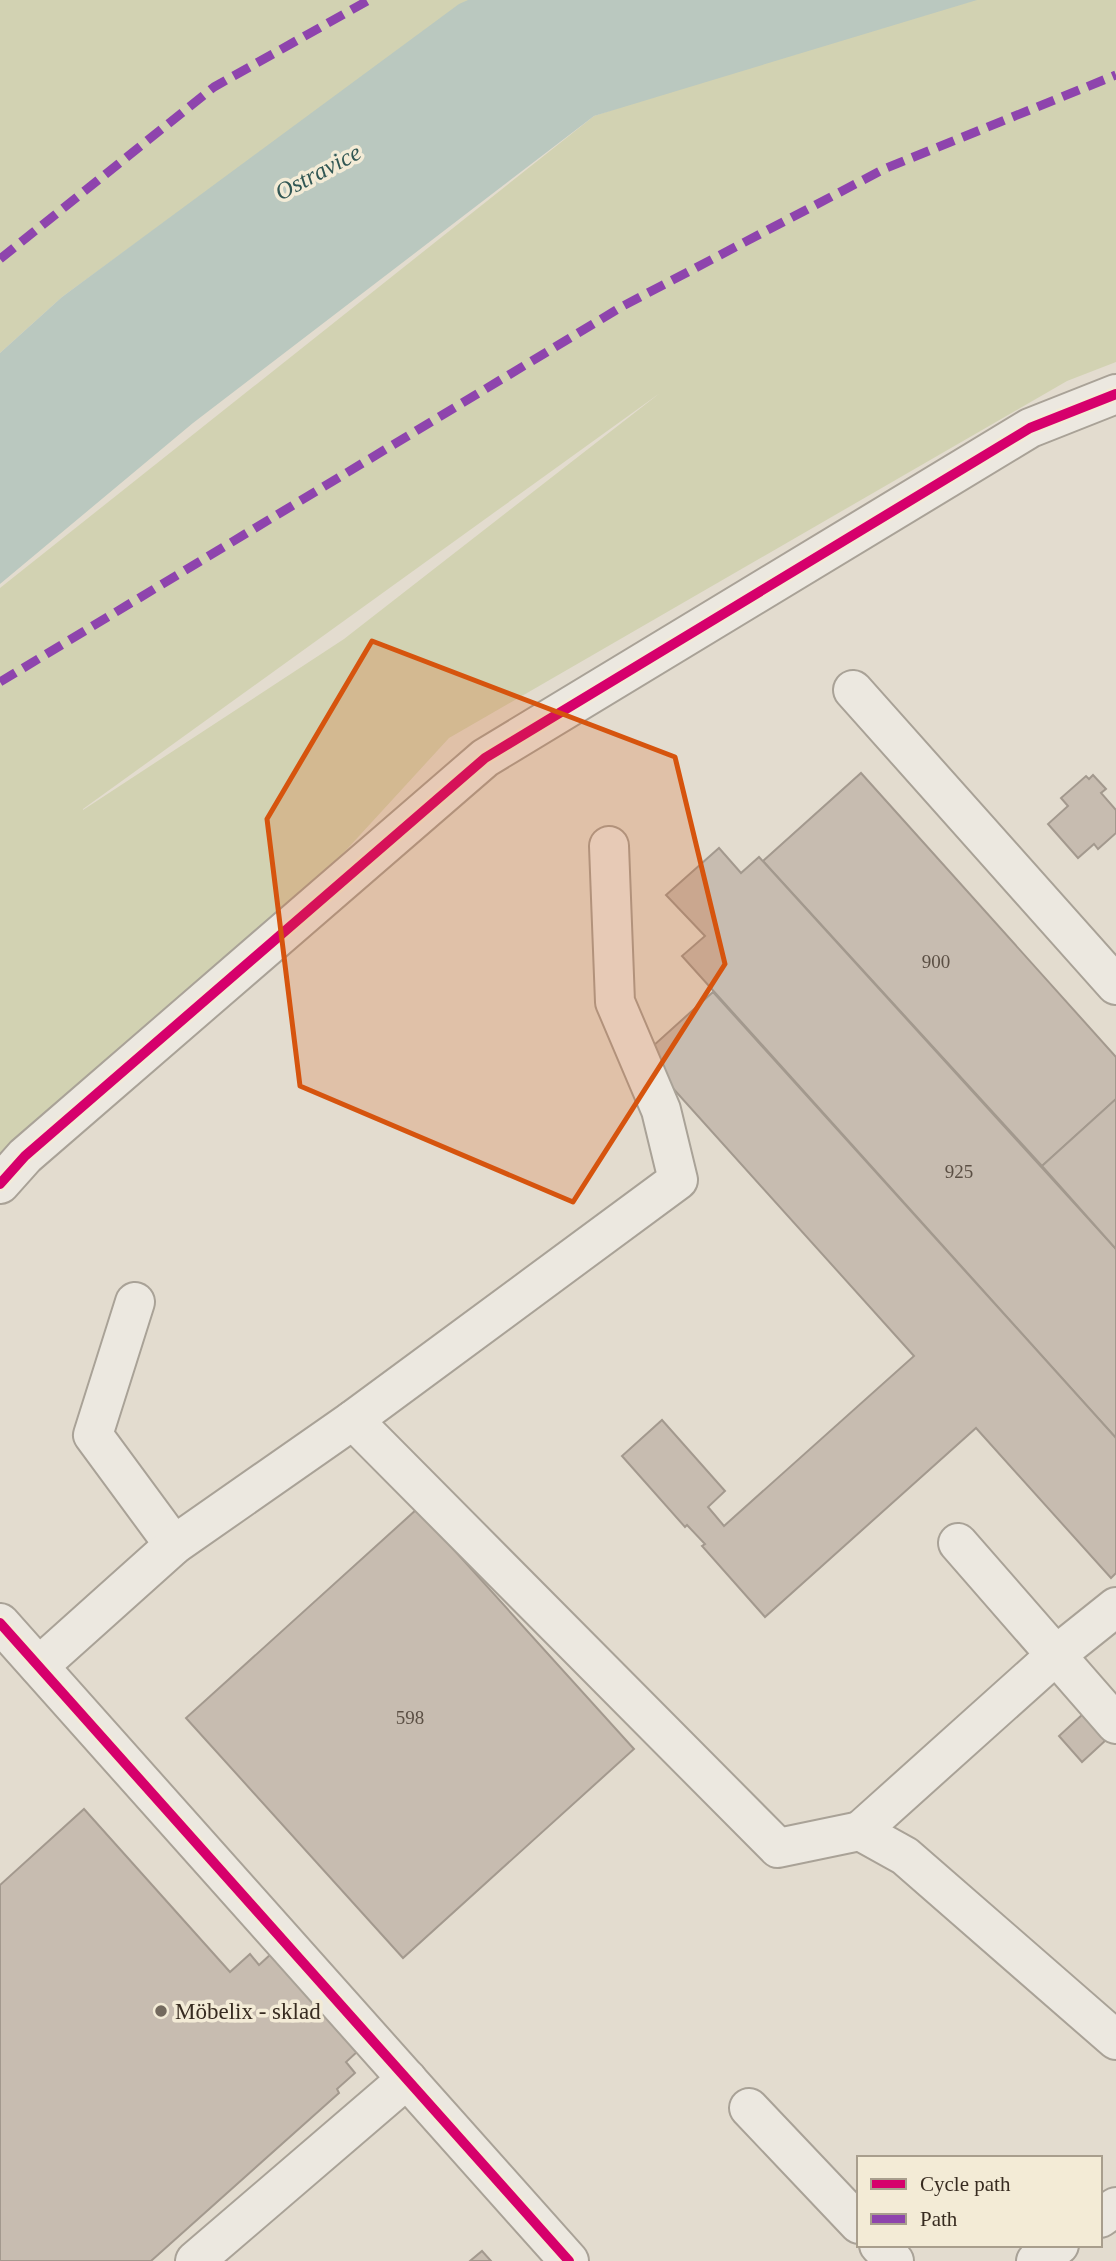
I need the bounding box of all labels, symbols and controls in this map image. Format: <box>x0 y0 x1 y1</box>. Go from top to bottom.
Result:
water label: Ostravice <box>271 138 366 205</box>
house number: 900 <box>922 951 950 972</box>
house number: 925 <box>945 1161 973 1182</box>
house number: 598 <box>396 1707 424 1728</box>
place label: Möbelix - sklad <box>175 1999 321 2024</box>
marker: Möbelix - sklad <box>153 2003 169 2019</box>
legend <box>857 2156 1102 2247</box>
text: Cycle path <box>920 2172 1011 2196</box>
text: Path <box>920 2207 958 2231</box>

